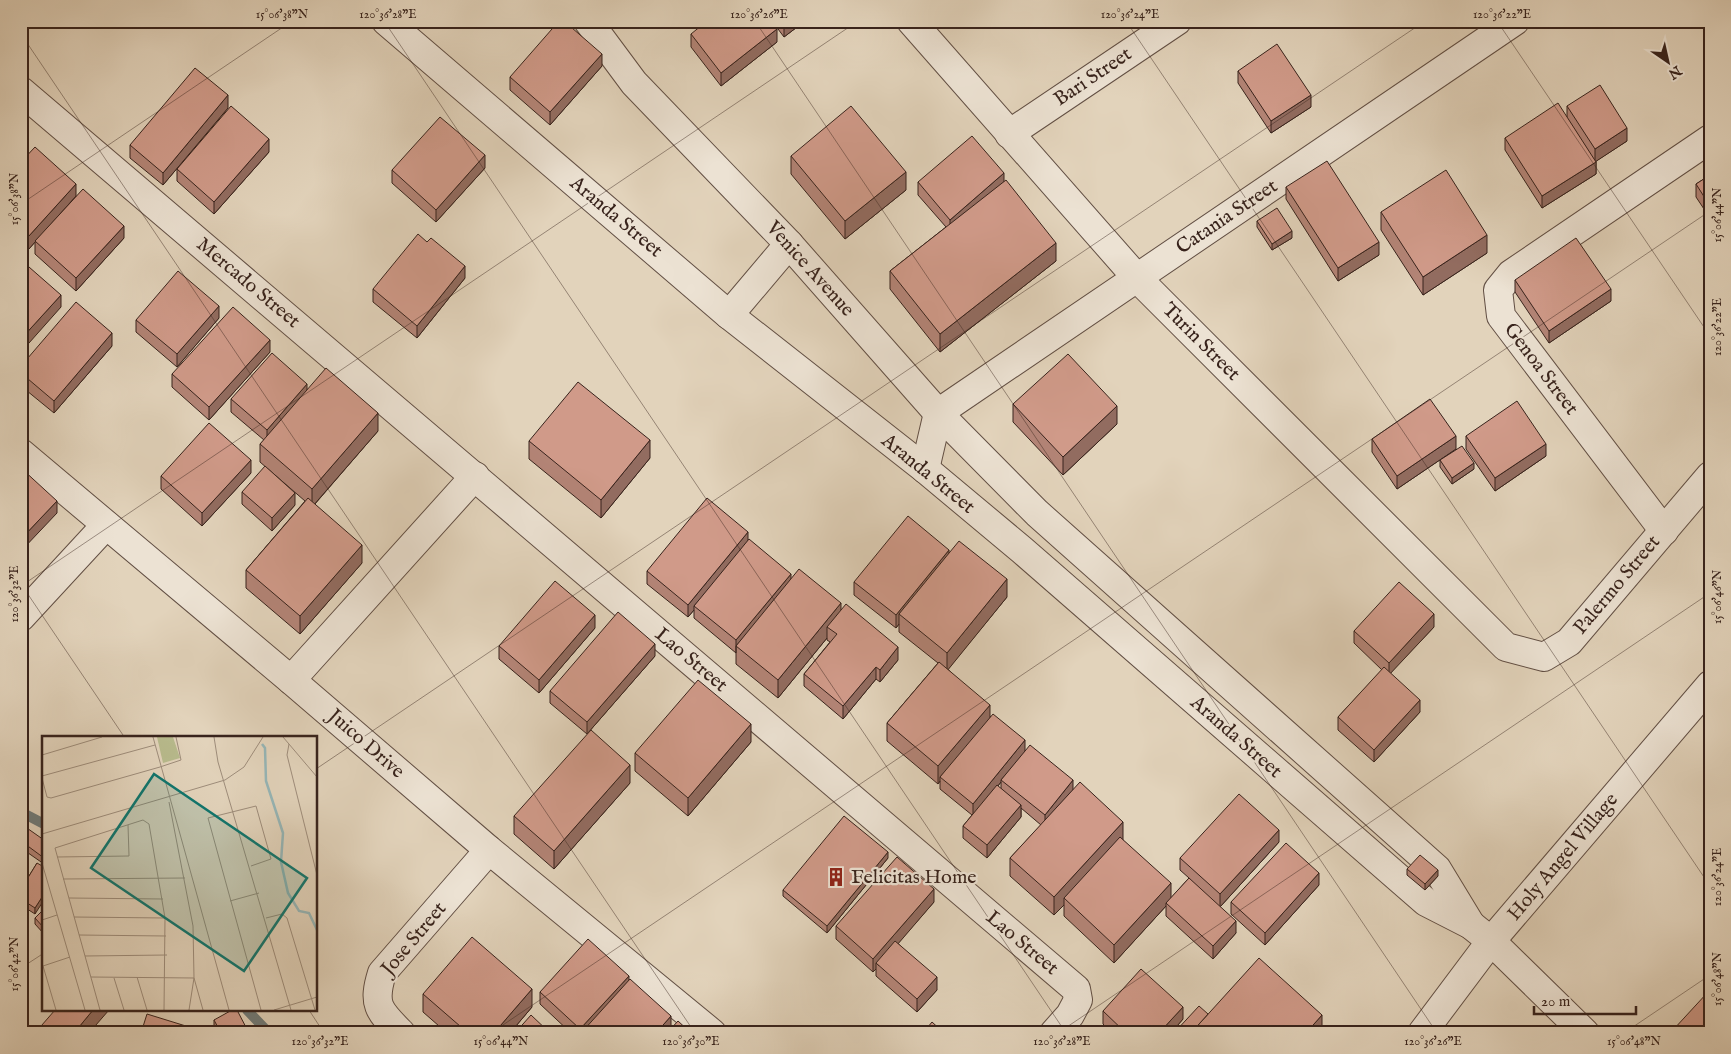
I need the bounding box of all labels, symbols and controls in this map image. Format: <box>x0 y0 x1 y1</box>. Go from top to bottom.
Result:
text: 15°06'38"N <box>256 7 309 22</box>
text: 120°36'28"E <box>359 7 417 22</box>
text: 120°36'26"E <box>730 7 788 22</box>
text: 120°36'24"E <box>1101 7 1159 22</box>
text: 120°36'22"E <box>1473 7 1531 22</box>
north arrow <box>1644 38 1694 88</box>
street label: Bari Street <box>1049 42 1137 112</box>
text: N <box>1665 61 1686 83</box>
street label: Aranda Street <box>564 170 668 263</box>
text: 15°06'38"N <box>7 172 22 225</box>
street label: Catania Street <box>1171 174 1283 260</box>
text: 15°06'44"N <box>1710 187 1725 243</box>
street label: Venice Avenue <box>760 215 860 322</box>
street label: Mercado Street <box>191 232 305 334</box>
street label: Turin Street <box>1157 298 1246 387</box>
text: 120°36'22"E <box>1710 298 1725 356</box>
street label: Genoa Street <box>1498 318 1584 420</box>
street label: Aranda Street <box>875 428 980 520</box>
street label: Palermo Street <box>1568 530 1666 640</box>
text: 120°36'32"E <box>7 565 22 623</box>
text: 15°06'46"N <box>1710 569 1725 624</box>
street label: Lao Street <box>649 622 733 698</box>
street label: Aranda Street <box>1184 690 1287 784</box>
street label: Juico Drive <box>321 703 410 784</box>
inset map <box>42 736 318 1012</box>
street label: Holy Angel Village <box>1502 788 1624 926</box>
text: 120°36'24"E <box>1710 848 1725 906</box>
place label: Felicitas Home <box>851 865 976 890</box>
building icon: Felicitas Home <box>825 866 847 888</box>
street label: Jose Street <box>375 897 452 983</box>
street label: Lao Street <box>980 905 1064 981</box>
text: 15°06'42"N <box>7 936 22 991</box>
text: 15°06'48"N <box>1710 951 1725 1006</box>
scale bar <box>1534 984 1636 1016</box>
text: 20 m <box>1541 992 1571 1011</box>
text: 120°36'32"E <box>291 1034 349 1049</box>
text: 15°06'44"N <box>474 1034 529 1049</box>
text: 120°36'30"E <box>662 1034 720 1049</box>
text: 120°36'28"E <box>1033 1034 1091 1049</box>
text: 120°36'26"E <box>1404 1034 1462 1049</box>
text: 15°06'48"N <box>1607 1034 1662 1049</box>

